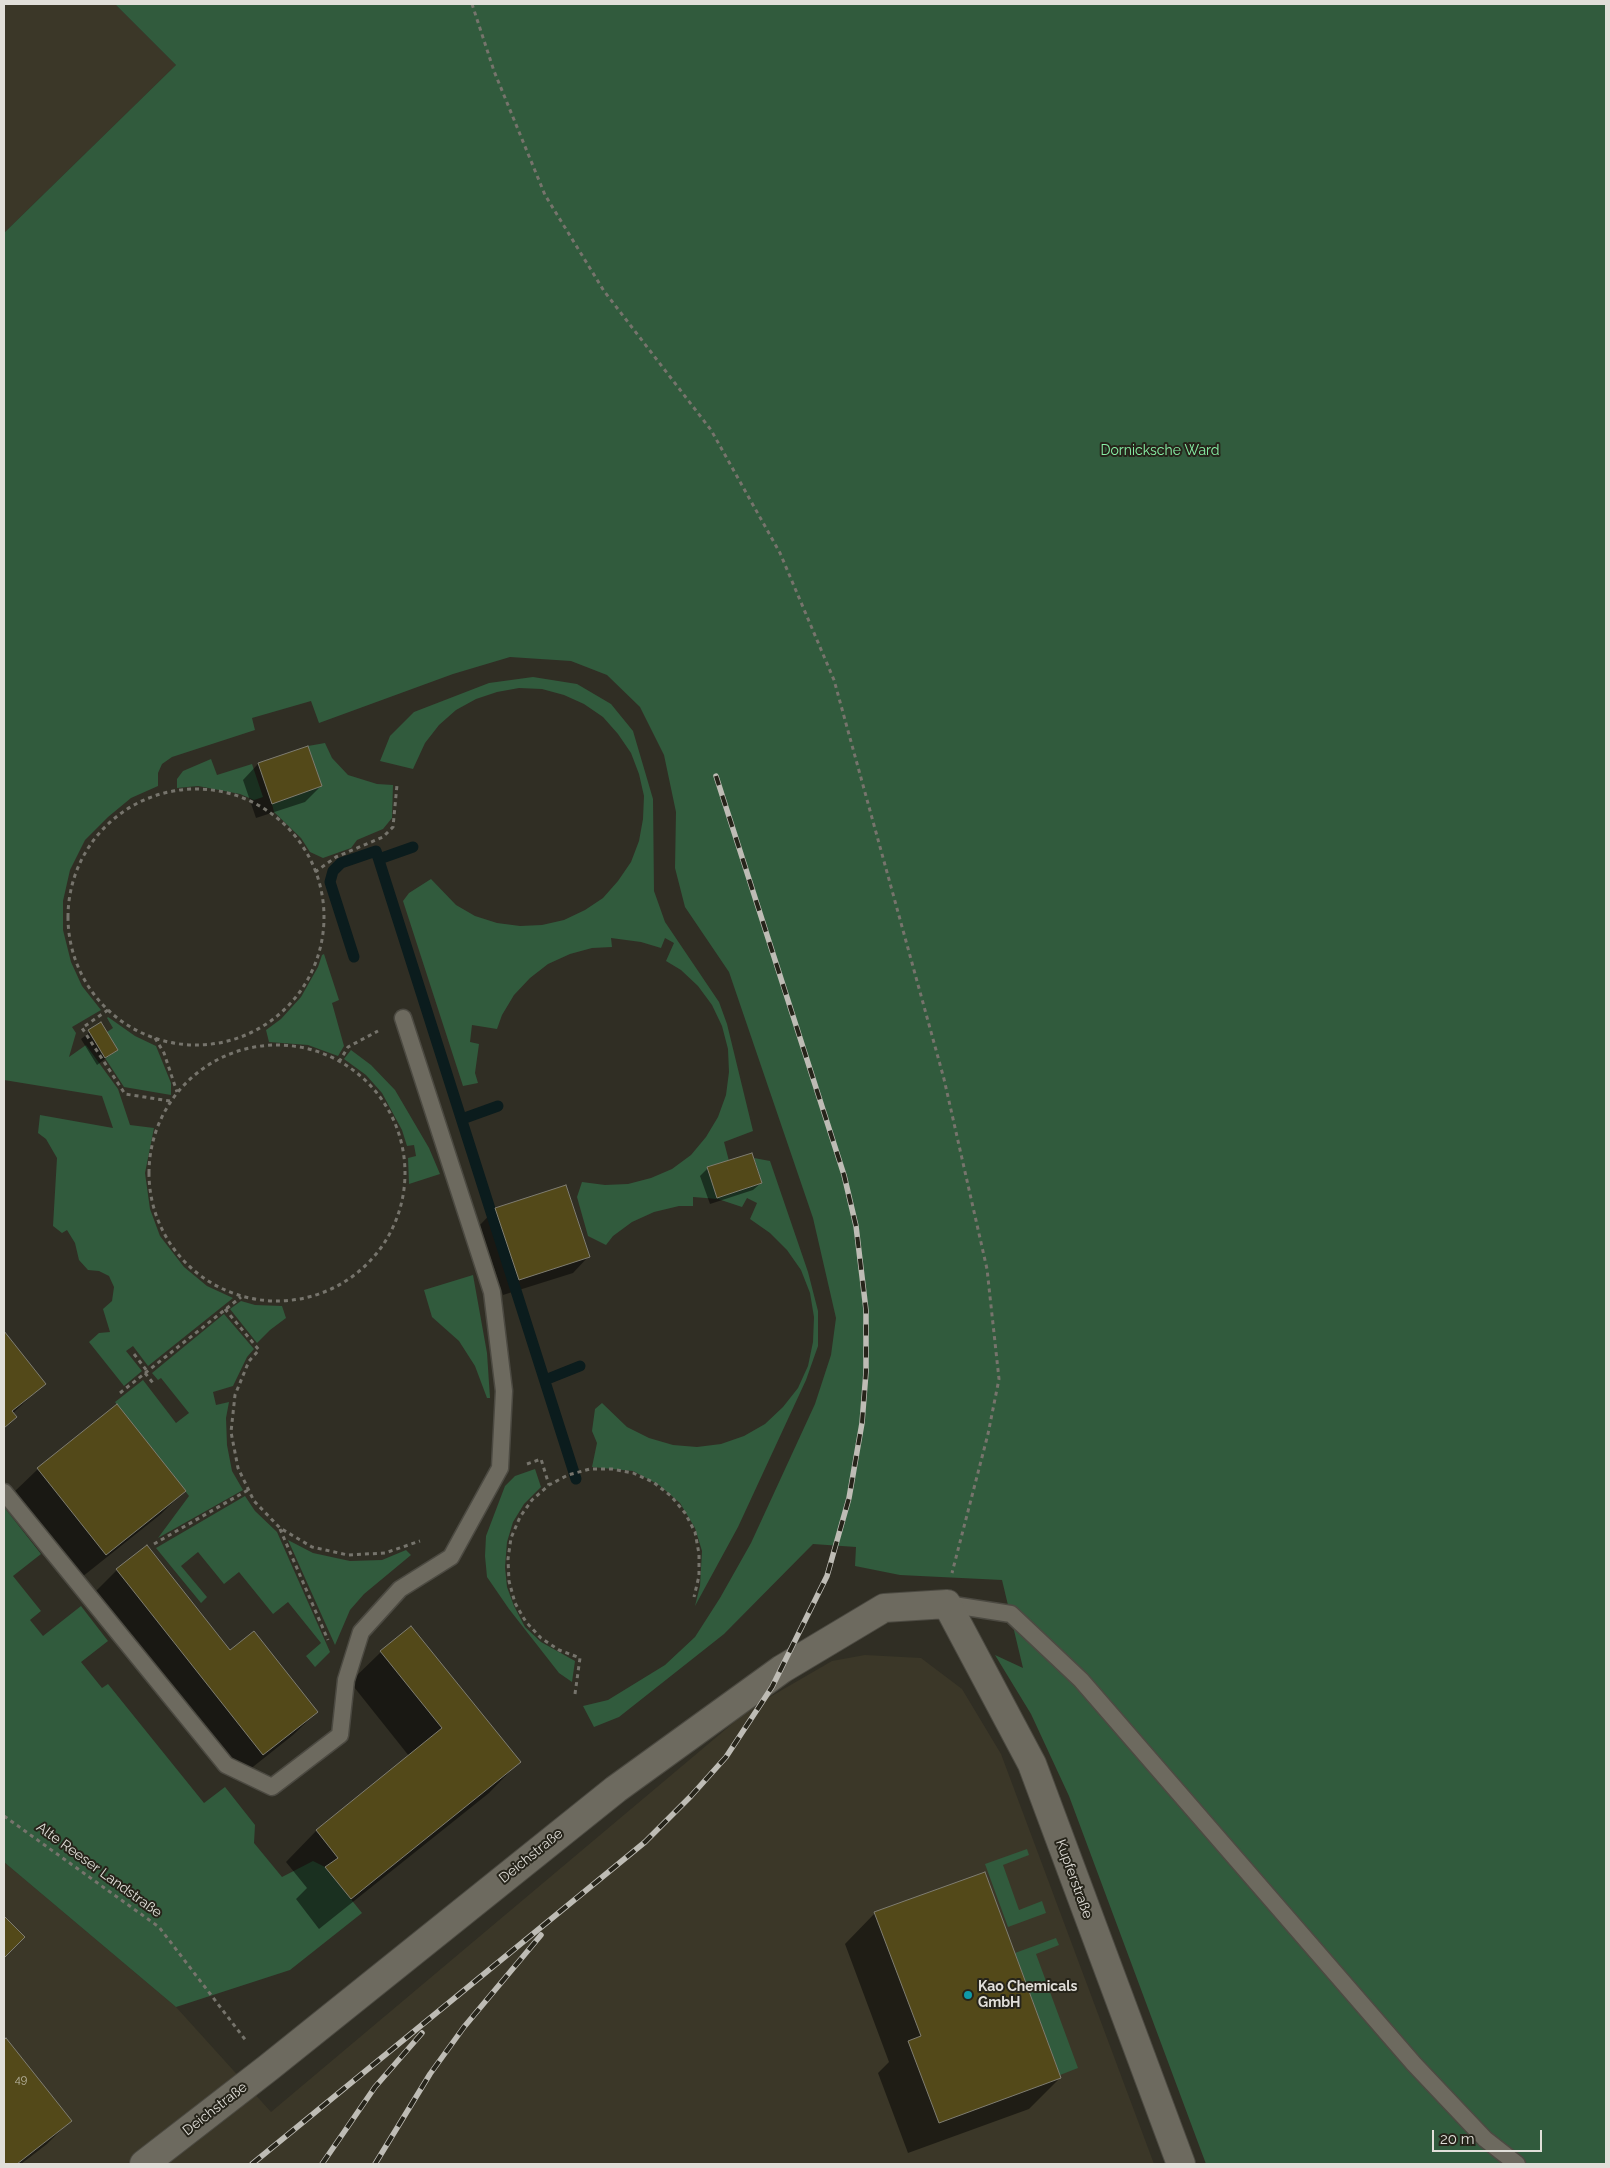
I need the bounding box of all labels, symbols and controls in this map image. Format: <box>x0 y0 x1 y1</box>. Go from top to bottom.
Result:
park label: Dornicksche Ward <box>1101 443 1219 459</box>
street label: Alte Reeser Landstraße <box>33 1819 165 1921</box>
street label: Deichstraße <box>496 1825 566 1887</box>
street label: Kupferstraße <box>1052 1837 1096 1921</box>
place label: Kao Chemicals GmbH <box>978 1979 1078 2011</box>
marker: Kao Chemicals GmbH <box>962 1989 974 2001</box>
house number: 49 <box>15 2073 27 2087</box>
street label: Deichstraße <box>179 2079 251 2139</box>
scale bar <box>1435 2120 1545 2152</box>
text: 20 m <box>1440 2130 1475 2148</box>

